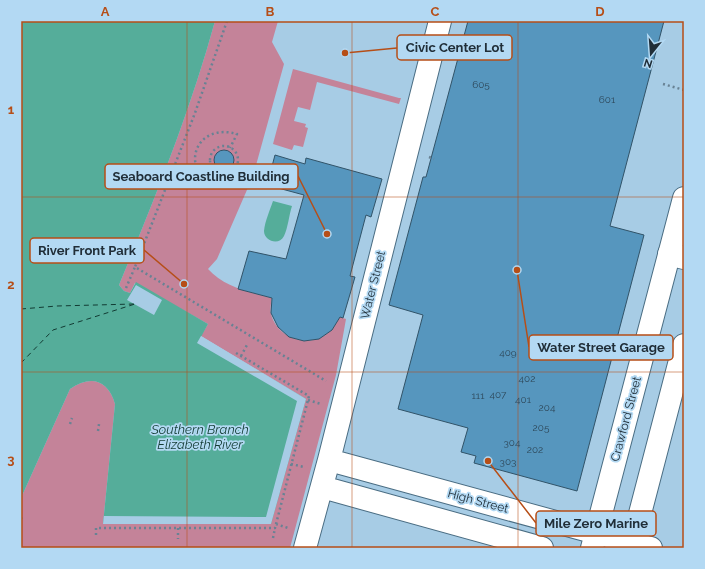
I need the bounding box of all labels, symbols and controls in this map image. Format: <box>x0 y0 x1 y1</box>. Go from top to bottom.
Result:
text: A <box>101 4 110 19</box>
text: B <box>266 4 275 19</box>
text: C <box>431 4 440 19</box>
text: D <box>595 4 605 19</box>
north arrow <box>631 34 671 74</box>
callout: Civic Center Lot <box>397 35 512 60</box>
text: Civic Center Lot <box>406 40 504 55</box>
text: N <box>642 56 654 71</box>
house number: 605 <box>472 79 490 90</box>
house number: 601 <box>599 94 616 105</box>
text: 1 <box>8 102 15 117</box>
callout: Seaboard Coastline Building <box>105 164 298 189</box>
text: Seaboard Coastline Building <box>112 169 290 184</box>
callout: River Front Park <box>30 238 144 263</box>
text: River Front Park <box>38 243 137 258</box>
street label: Water Street <box>358 250 388 320</box>
text: 2 <box>7 277 15 292</box>
callout: Water Street Garage <box>529 335 673 360</box>
text: Water Street Garage <box>537 340 665 355</box>
house number: 409 <box>499 347 517 358</box>
house number: 402 <box>519 373 535 384</box>
street label: Crawford Street <box>608 375 644 463</box>
house number: 407 <box>490 389 507 400</box>
house number: 111 <box>472 390 485 401</box>
house number: 401 <box>515 394 532 405</box>
house number: 204 <box>539 402 556 413</box>
water label: Southern Branch Elizabeth River <box>150 422 249 452</box>
house number: 205 <box>533 422 550 433</box>
house number: 304 <box>504 437 521 448</box>
house number: 202 <box>527 444 543 455</box>
text: 3 <box>7 452 15 467</box>
house number: 303 <box>500 456 516 467</box>
street label: High Street <box>446 486 510 516</box>
callout: Mile Zero Marine <box>536 511 656 536</box>
text: Mile Zero Marine <box>544 516 648 531</box>

